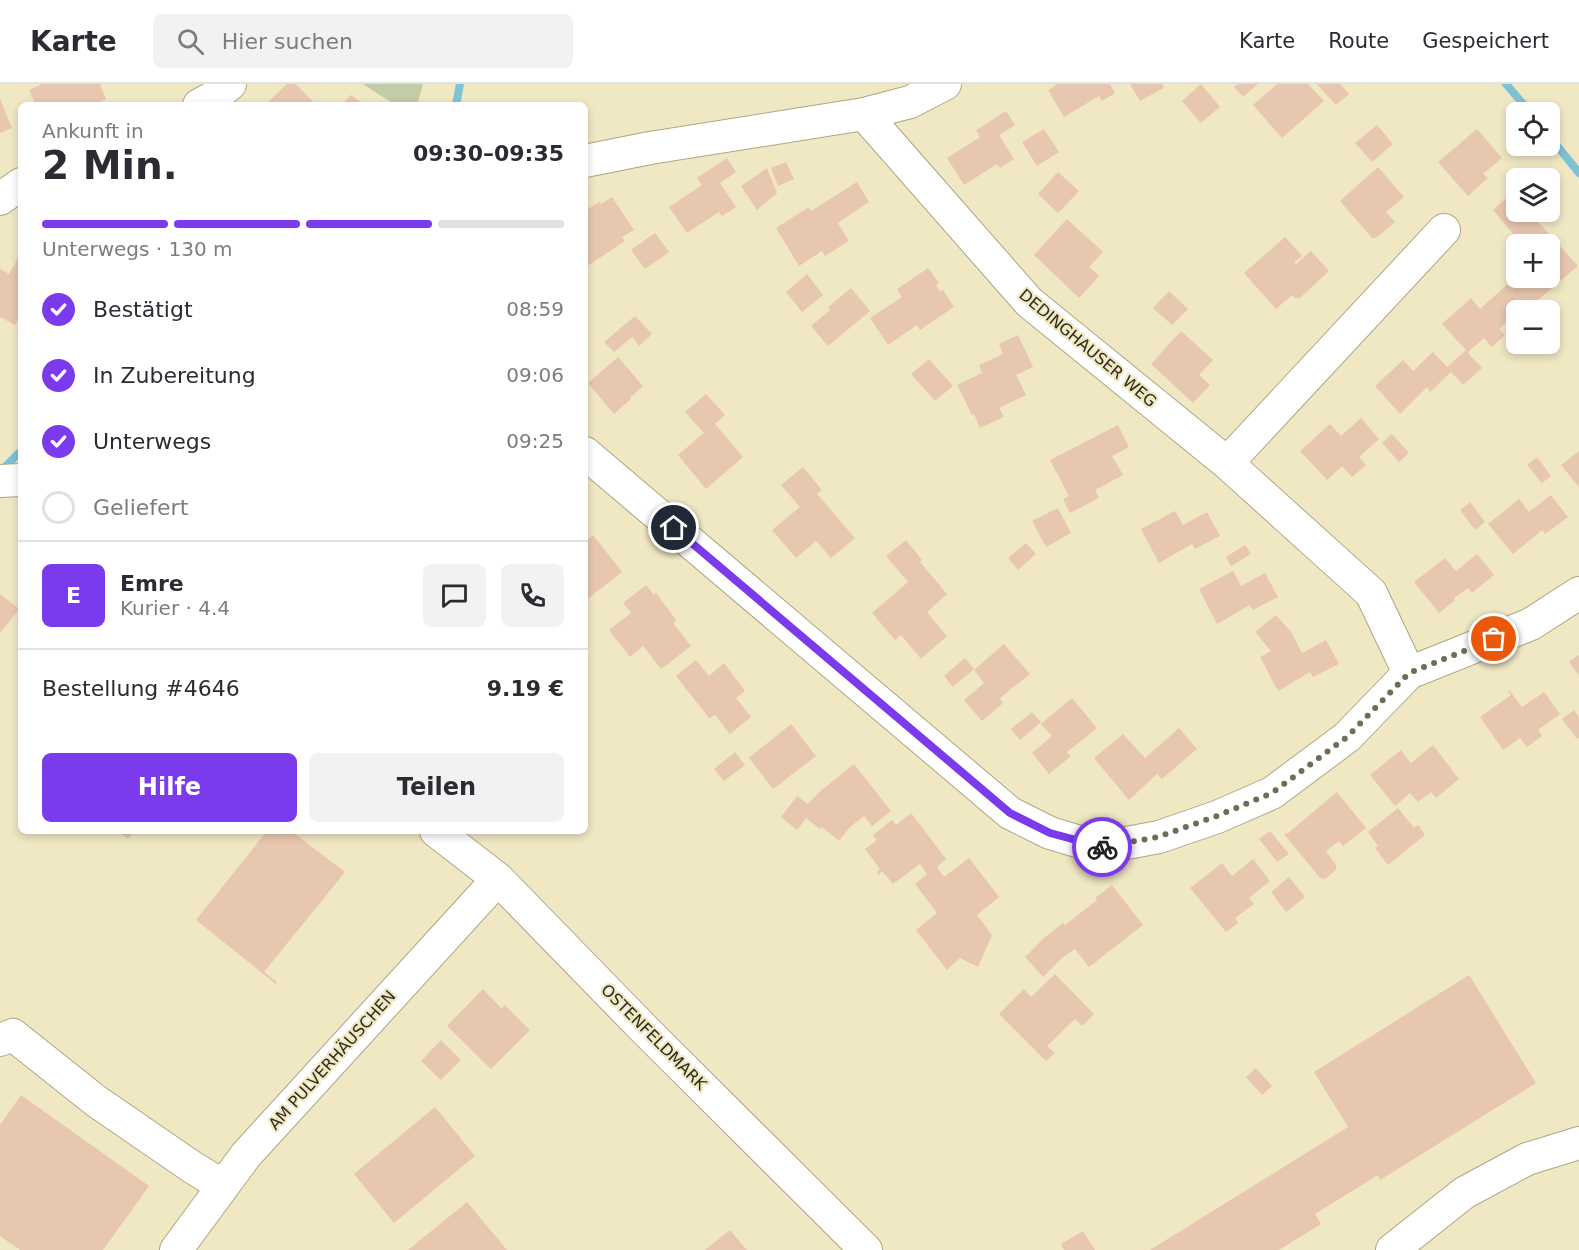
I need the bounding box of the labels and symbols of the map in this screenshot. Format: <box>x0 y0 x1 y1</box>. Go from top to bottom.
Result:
street label: DEDINGHAUSER WEG <box>1016 285 1160 411</box>
pin <box>648 502 699 553</box>
pin <box>1468 613 1519 664</box>
courier <box>1072 817 1132 877</box>
street label: OSTENFELDMARK <box>597 980 711 1094</box>
street label: AM PULVERHÄUSCHEN <box>264 987 400 1133</box>

